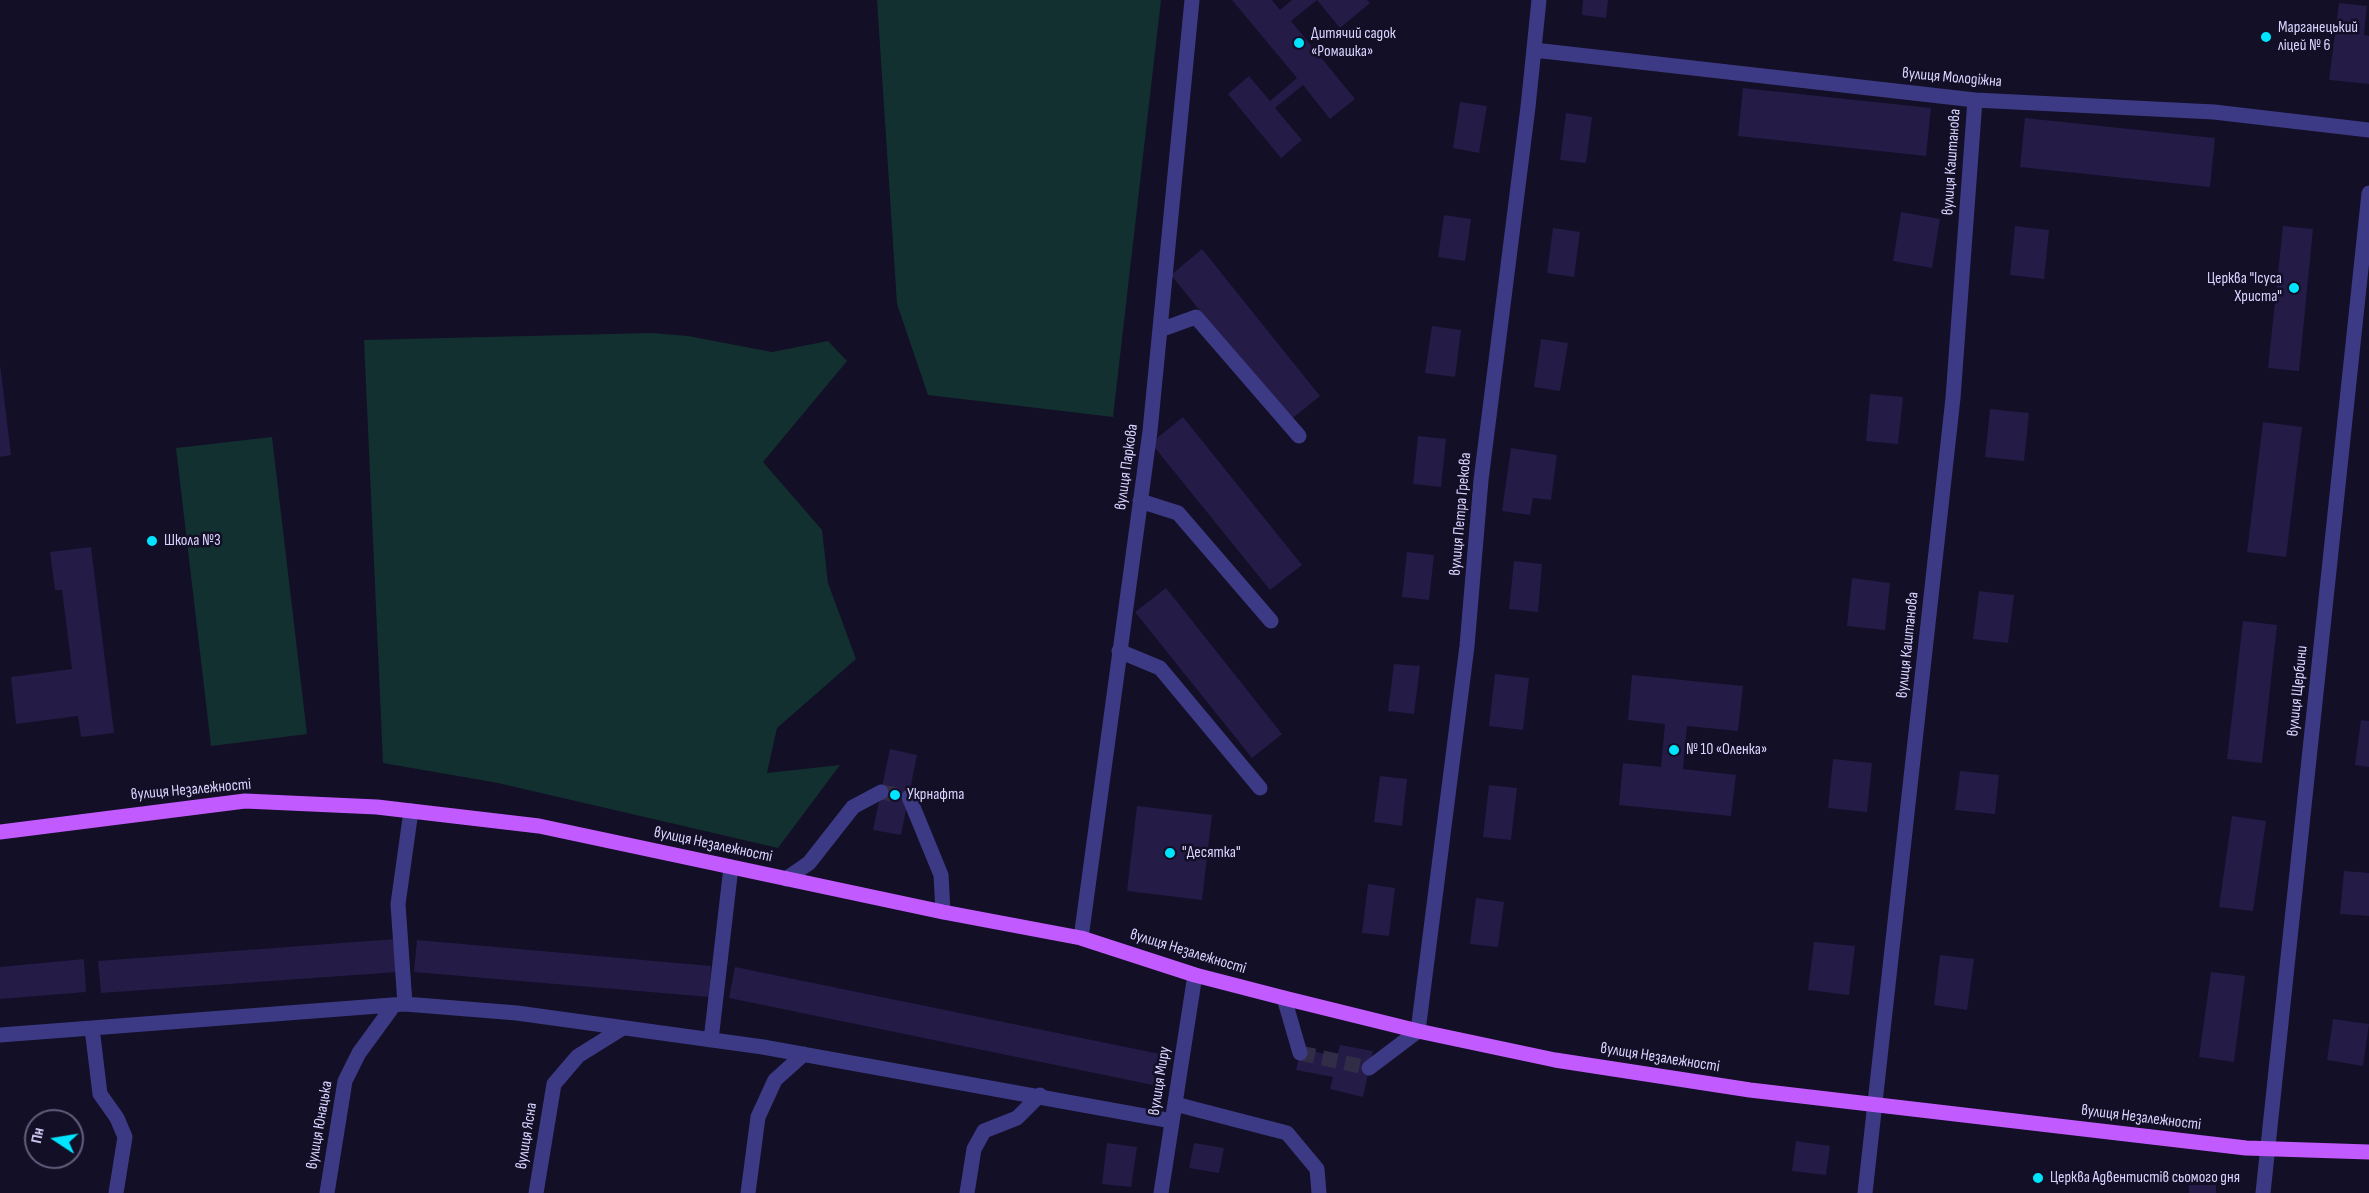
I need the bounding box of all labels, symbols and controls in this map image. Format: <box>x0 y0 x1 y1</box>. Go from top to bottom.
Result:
place label: Марганецький ліцей № 6 <box>2278 18 2358 56</box>
place label: Дитячий садок «Ромашка» <box>1311 24 1396 62</box>
marker: Марганецький ліцей № 6 <box>2259 30 2273 44</box>
marker: Дитячий садок «Ромашка» <box>1292 36 1306 50</box>
street label: вулиця Молодіжна <box>1901 64 2003 92</box>
street label: вулиця Каштанова <box>1939 108 1965 216</box>
place label: Церква "Ісуса Христа" <box>2207 269 2282 307</box>
marker: Церква "Ісуса Христа" <box>2287 281 2301 295</box>
street label: вулиця Паркова <box>1111 423 1143 511</box>
street label: вулиця Петра Грекова <box>1446 452 1476 576</box>
place label: Школа №3 <box>164 531 221 551</box>
marker: Школа №3 <box>145 534 159 548</box>
street label: вулиця Каштанова <box>1893 591 1923 699</box>
street label: вулиця Щербини <box>2284 645 2312 737</box>
place label: № 10 «Оленка» <box>1686 740 1767 760</box>
marker: № 10 «Оленка» <box>1667 743 1681 757</box>
street label: вулиця Незалежності <box>130 775 252 805</box>
place label: Укрнафта <box>907 785 964 805</box>
marker: Укрнафта <box>888 788 902 802</box>
street label: вулиця Незалежності <box>652 823 774 867</box>
place label: "Десятка" <box>1182 843 1241 863</box>
marker: "Десятка" <box>1163 846 1177 860</box>
street label: вулиця Незалежності <box>1128 925 1248 979</box>
street label: вулиця Незалежності <box>1599 1039 1721 1077</box>
street label: вулиця Миру <box>1145 1045 1175 1117</box>
street label: вулиця Юнацька <box>303 1079 337 1171</box>
street label: вулиця Ясна <box>512 1101 542 1171</box>
street label: вулиця Незалежності <box>2080 1101 2202 1135</box>
north arrow <box>24 1109 84 1169</box>
text: Пн <box>27 1126 49 1145</box>
place label: Церква Адвентистів сьомого дня <box>2050 1168 2240 1188</box>
marker: Церква Адвентистів сьомого дня <box>2031 1171 2045 1185</box>

